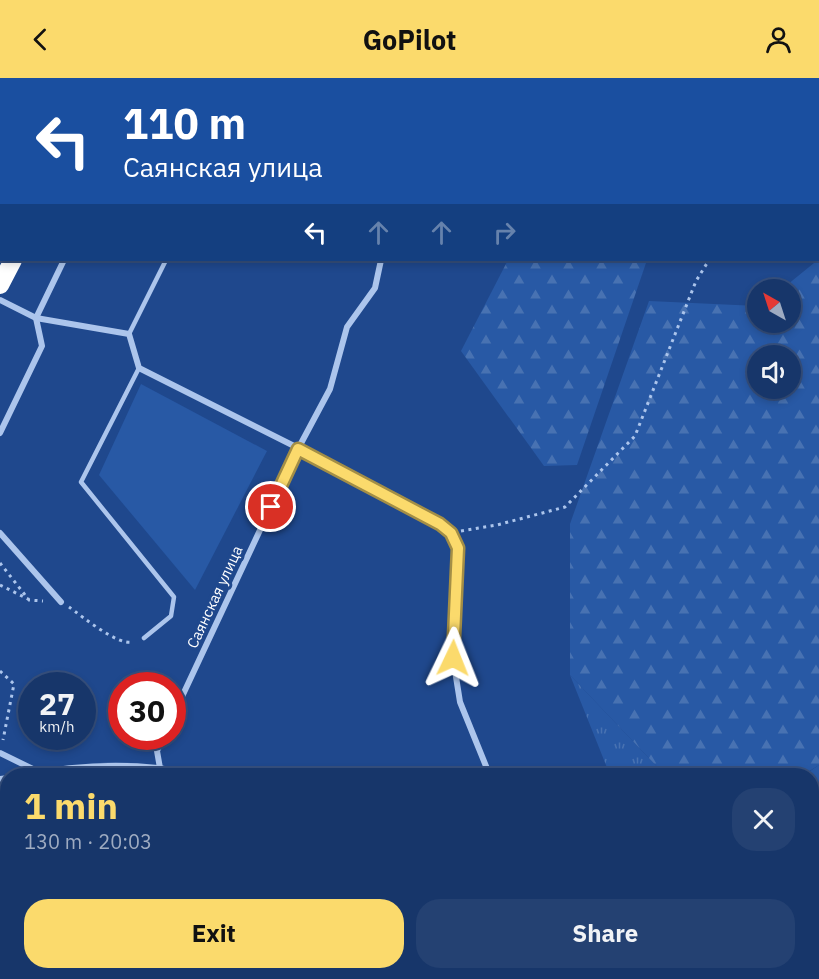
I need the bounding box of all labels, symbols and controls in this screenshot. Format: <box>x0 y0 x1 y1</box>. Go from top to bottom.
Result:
text: GoPilot <box>363 22 456 57</box>
icon: back <box>24 23 57 56</box>
icon: person <box>762 23 795 56</box>
text: 110 m <box>123 96 246 151</box>
icon: left <box>24 102 102 180</box>
text: Саянская улица <box>123 149 323 184</box>
icon: left <box>299 216 332 249</box>
icon: ahead <box>362 216 395 249</box>
icon: ahead <box>425 216 458 249</box>
icon: right <box>488 216 521 249</box>
north arrow <box>747 279 801 333</box>
map controls <box>747 279 801 399</box>
button: sound <box>747 345 801 399</box>
pin <box>245 481 296 532</box>
icon: arrive <box>254 490 287 523</box>
street label: Саянская улица <box>182 542 247 651</box>
position arrow <box>421 626 485 690</box>
speed limit sign: 30 <box>108 672 186 750</box>
text: 27 <box>39 684 75 723</box>
text: km/h <box>39 717 75 736</box>
text: 1 min <box>24 782 118 829</box>
button: close <box>732 788 795 851</box>
text: 130 m · 20:03 <box>24 828 152 855</box>
button: Exit <box>24 899 404 968</box>
button: Share <box>416 899 795 968</box>

